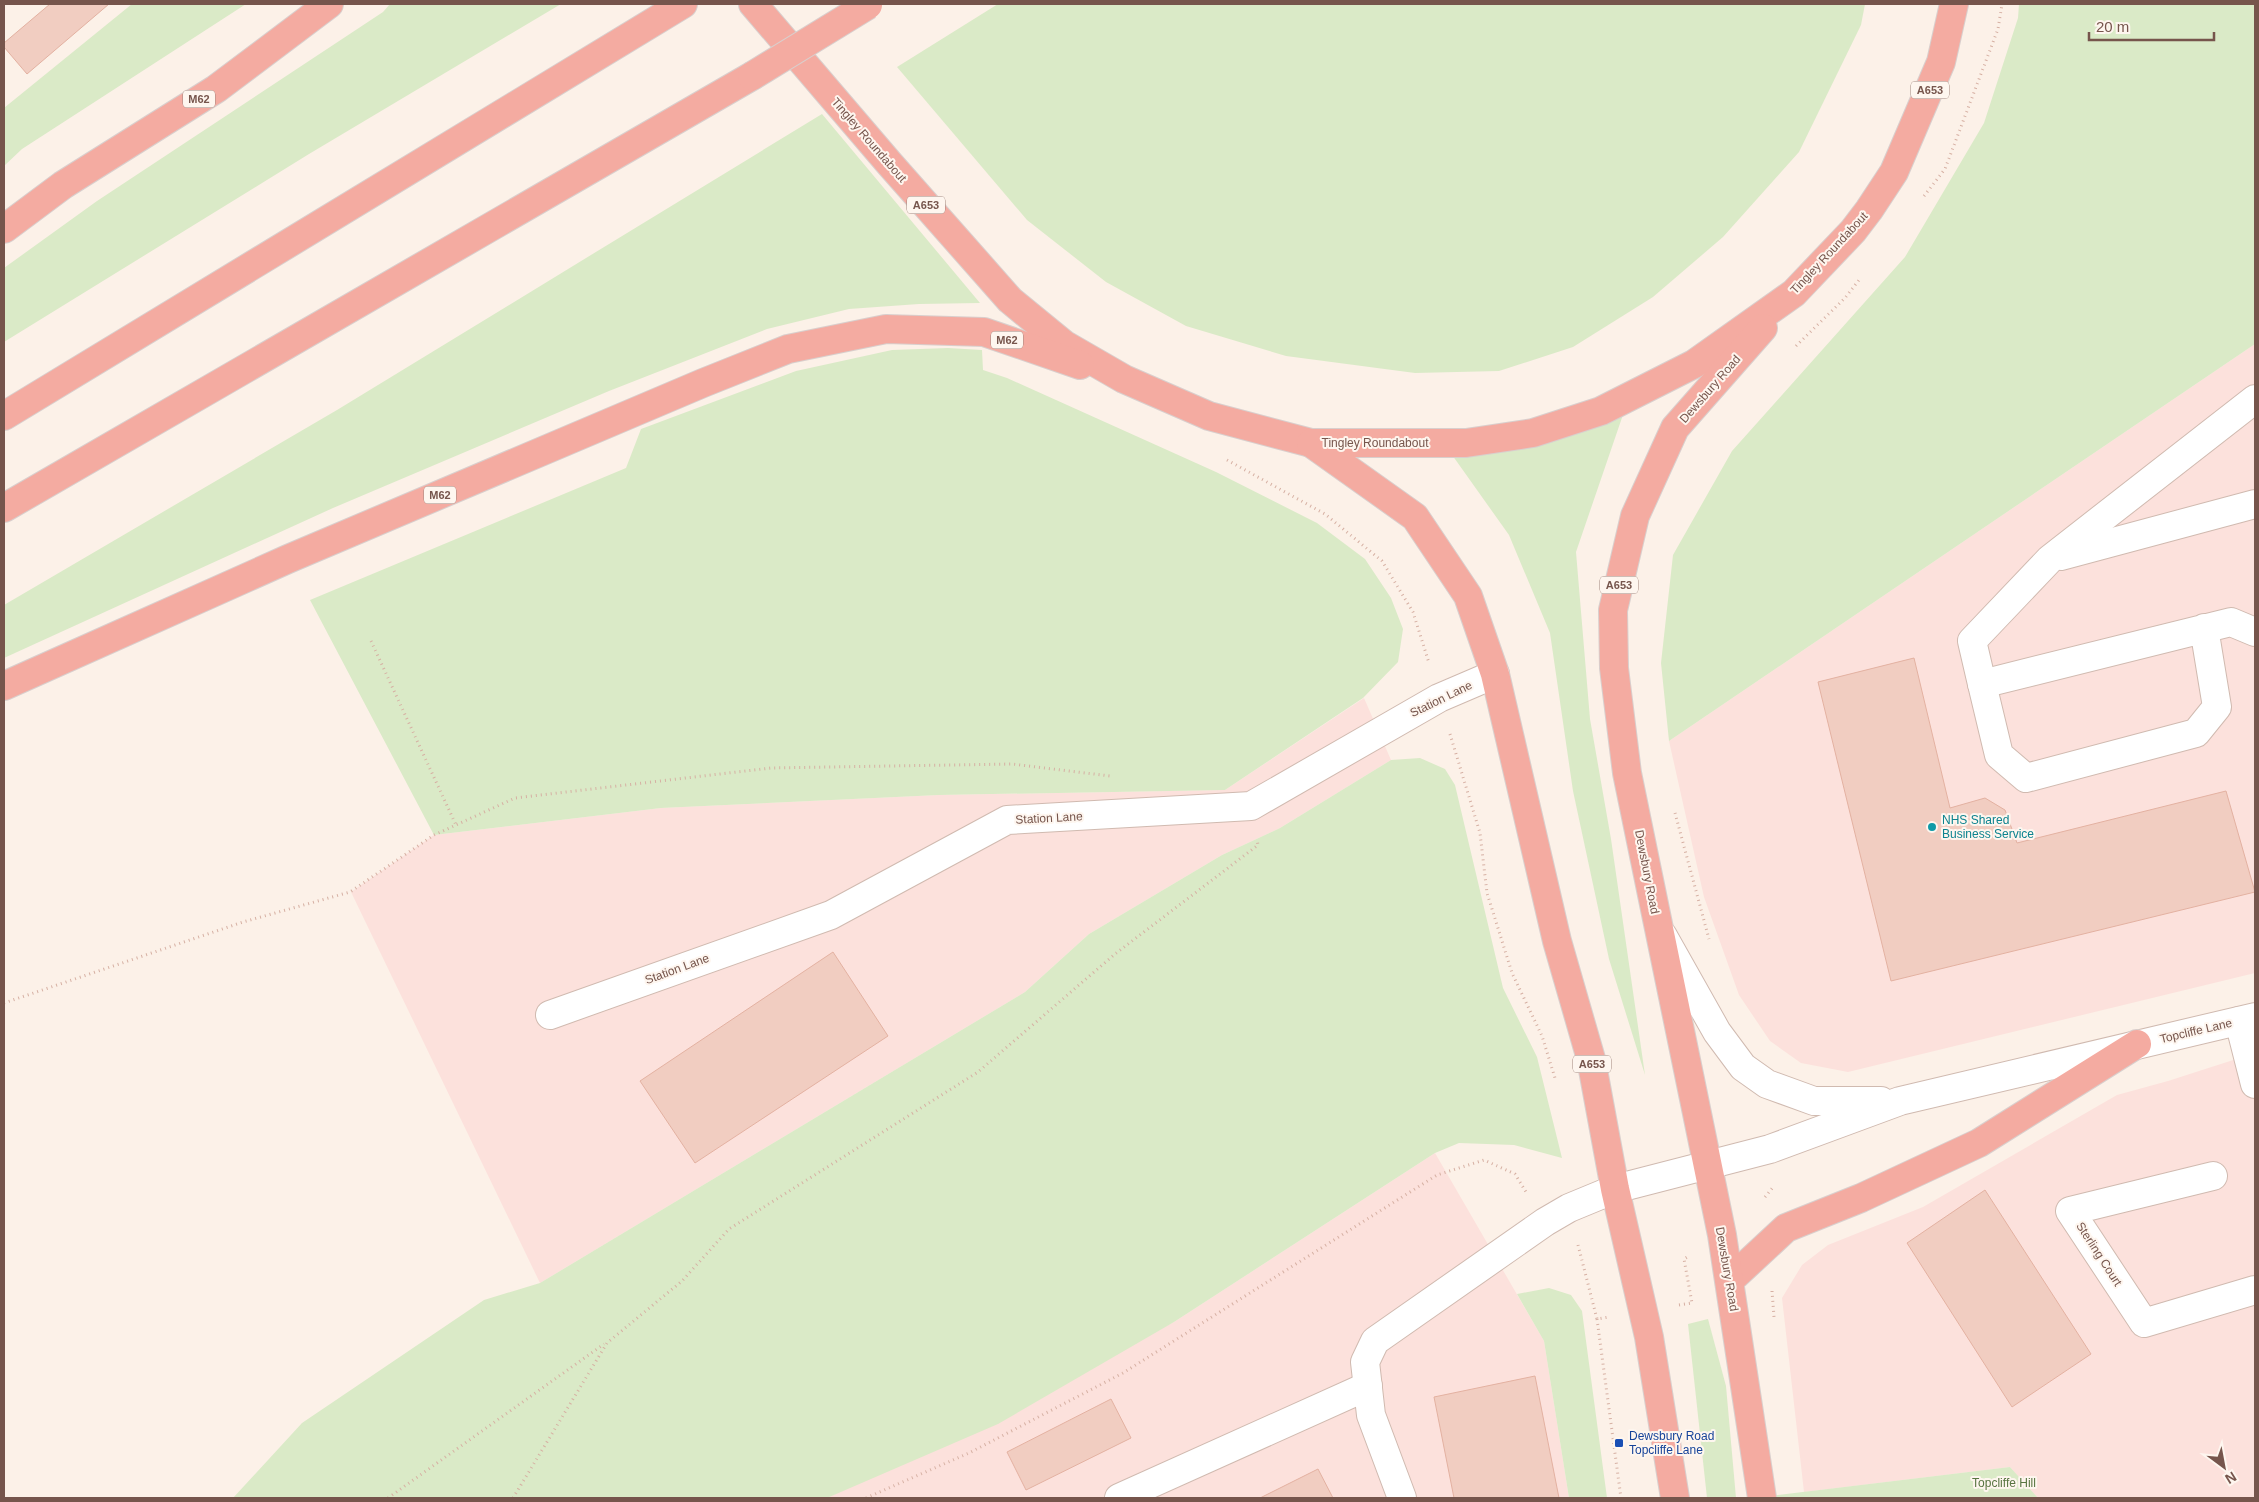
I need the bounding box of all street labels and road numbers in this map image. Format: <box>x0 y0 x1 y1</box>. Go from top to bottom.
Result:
road number: A653 <box>1911 82 1949 98</box>
road number: M62 <box>183 90 215 108</box>
street label: Tingley Roundabout <box>829 95 910 185</box>
road number: A653 <box>907 196 945 214</box>
street label: Tingley Roundabout <box>1787 209 1871 297</box>
road number: M62 <box>991 332 1023 348</box>
street label: Dewsbury Road <box>1677 352 1743 426</box>
street label: Tingley Roundabout <box>1322 436 1429 450</box>
road number: M62 <box>424 486 456 504</box>
road number: A653 <box>1600 576 1638 594</box>
street label: Station Lane <box>1408 678 1475 720</box>
street label: Station Lane <box>1015 809 1083 827</box>
street label: Dewsbury Road <box>1632 829 1662 915</box>
street label: Station Lane <box>643 951 711 987</box>
street label: Topcliffe Lane <box>2158 1016 2234 1046</box>
road number: A653 <box>1573 1056 1611 1072</box>
street label: Sterling Court <box>2073 1219 2125 1289</box>
street label: Dewsbury Road <box>1713 1226 1741 1312</box>

